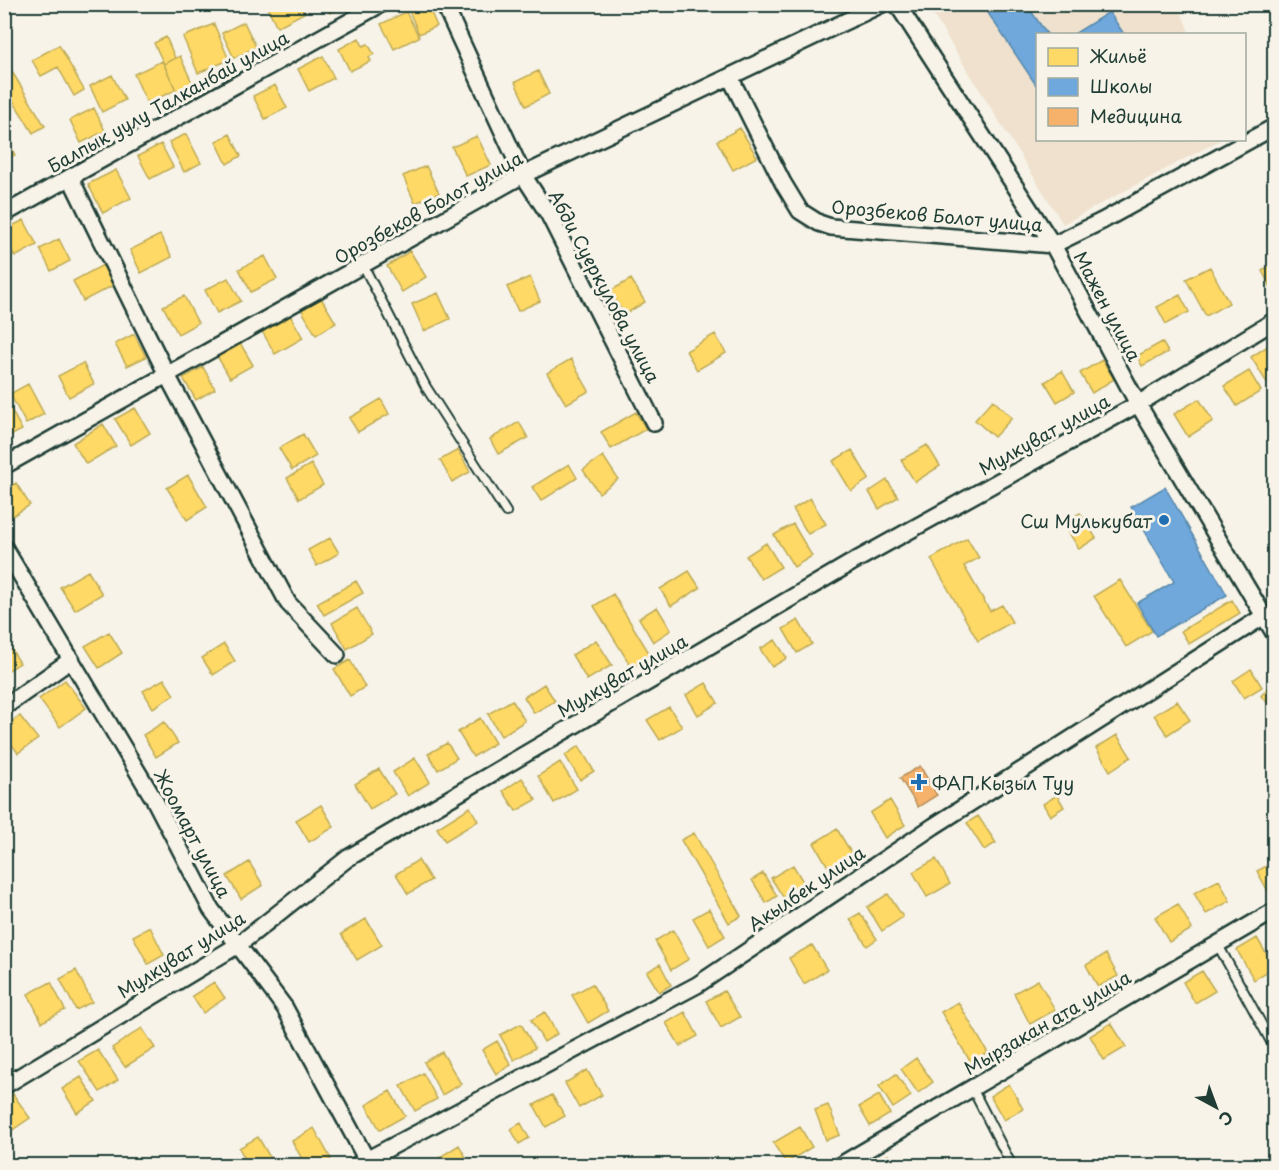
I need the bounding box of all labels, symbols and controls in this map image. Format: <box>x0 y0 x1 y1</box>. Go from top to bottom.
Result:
street label: Балпык уулу Талканбай улица <box>43 23 294 179</box>
legend <box>1036 33 1246 141</box>
text: Жильё <box>1089 42 1147 69</box>
text: Школы <box>1090 72 1153 99</box>
text: Медицина <box>1090 102 1182 129</box>
street label: Орозбеков Болот улица <box>329 143 528 270</box>
street label: Абди Суеркулова улица <box>543 185 668 388</box>
street label: Орозбеков Болот улица <box>830 192 1044 238</box>
street label: Мажен улица <box>1068 246 1149 366</box>
street label: Мулкуват улица <box>974 386 1115 481</box>
place label: Сш Мулькубат <box>1020 507 1153 534</box>
marker: Сш Мулькубат <box>1157 513 1171 527</box>
street label: Мулкуват улица <box>552 626 693 723</box>
street label: Жоомарт улица <box>148 764 239 903</box>
place label: ФАП Кызыл Туу <box>932 769 1074 796</box>
marker: ФАП Кызыл Туу <box>910 773 928 791</box>
street label: Акылбек улица <box>742 838 871 937</box>
street label: Мулкуват улица <box>112 904 251 1004</box>
street label: Мырзакан ата улица <box>958 963 1136 1081</box>
north arrow <box>1186 1077 1246 1137</box>
text: С <box>1214 1106 1239 1132</box>

